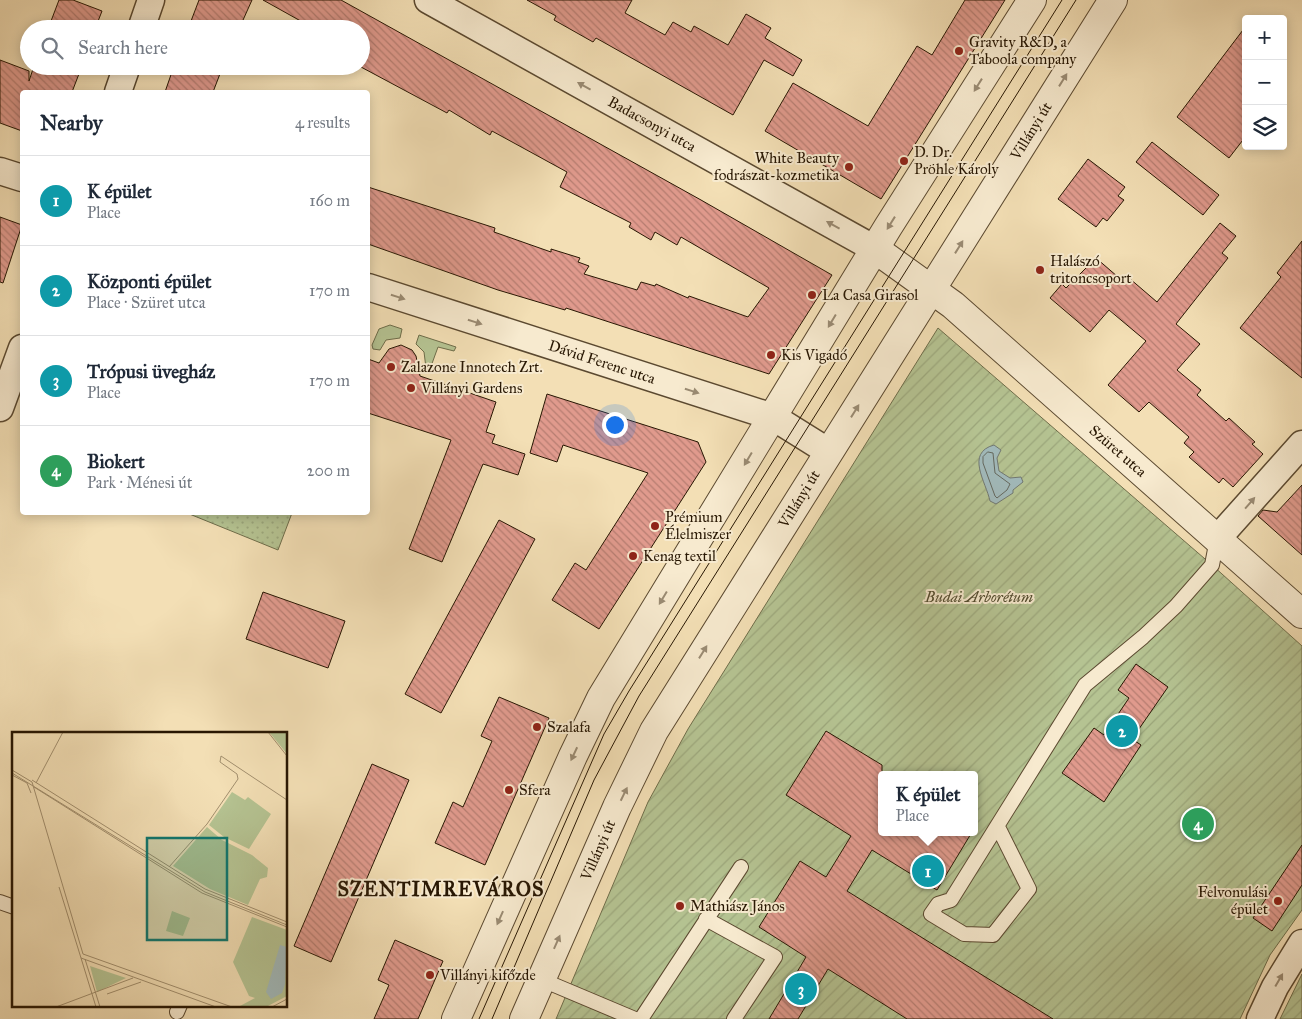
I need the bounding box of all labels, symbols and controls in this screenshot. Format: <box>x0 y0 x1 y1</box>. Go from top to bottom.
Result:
map controls <box>1242 15 1287 150</box>
button: + <box>1242 15 1287 60</box>
search box <box>20 20 370 75</box>
place label: Gravity R&D, a Taboola company <box>969 33 1077 68</box>
icon: search <box>38 34 66 62</box>
text: Search here <box>78 36 168 59</box>
marker: Gravity R&D, a Taboola company <box>953 45 965 57</box>
button: − <box>1242 60 1287 105</box>
one-way arrow <box>1058 73 1068 86</box>
one-way arrow <box>973 79 982 92</box>
one-way arrow <box>577 82 590 91</box>
street label: Badacsonyi utca <box>605 92 700 156</box>
street label: Villányi út <box>1006 98 1056 164</box>
button: layers <box>1242 105 1287 150</box>
text: Nearby <box>40 110 103 136</box>
text: 4 results <box>295 113 350 132</box>
place label: D. Dr. Pröhle Károly <box>914 143 999 178</box>
place label: White Beauty fodrászat-kozmetika <box>714 149 840 184</box>
marker: D. Dr. Pröhle Károly <box>898 155 910 167</box>
marker: White Beauty fodrászat-kozmetika <box>843 161 855 173</box>
text: K épület <box>87 180 152 203</box>
text: 1 <box>53 191 59 210</box>
text: 160 m <box>309 191 350 210</box>
text: Place <box>87 203 121 222</box>
one-way arrow <box>886 216 895 229</box>
one-way arrow <box>825 221 840 229</box>
one-way arrow <box>954 241 963 254</box>
place label: Halászó tritoncsoport <box>1050 252 1132 287</box>
marker: Halászó tritoncsoport <box>1034 264 1046 276</box>
text: Központi épület <box>87 270 211 293</box>
text: 2 <box>52 281 60 300</box>
text: 170 m <box>309 281 350 300</box>
place label: La Casa Girasol <box>822 286 919 304</box>
marker: La Casa Girasol <box>806 289 818 301</box>
text: Place · Szüret utca <box>87 293 206 312</box>
one-way arrow <box>391 293 406 301</box>
one-way arrow <box>828 314 837 327</box>
one-way arrow <box>468 318 483 326</box>
street label: Dávid Ferenc utca <box>546 336 658 388</box>
place label: Kis Vigadó <box>781 346 848 364</box>
marker: Kis Vigadó <box>765 349 777 361</box>
place label: Zalazone Innotech Zrt. <box>401 358 543 376</box>
text: Trópusi üvegház <box>87 360 215 383</box>
marker: Zalazone Innotech Zrt. <box>385 361 397 373</box>
text: 3 <box>53 371 59 390</box>
text: 170 m <box>309 371 350 390</box>
place label: Villányi Gardens <box>420 379 522 397</box>
marker: Villányi Gardens <box>405 382 417 394</box>
text: Place <box>87 383 121 402</box>
one-way arrow <box>685 388 700 396</box>
one-way arrow <box>850 404 859 418</box>
your location <box>602 412 628 438</box>
street label: Szüret utca <box>1086 421 1151 481</box>
text: Biokert <box>87 450 145 473</box>
one-way arrow <box>743 452 752 465</box>
text: 4 <box>52 461 60 480</box>
text: 200 m <box>307 461 350 480</box>
street label: Villányi út <box>774 466 824 532</box>
text: Park · Ménesi út <box>87 473 193 492</box>
one-way arrow <box>1244 497 1256 509</box>
place label: Prémium Élelmiszer <box>665 508 731 543</box>
marker: Prémium Élelmiszer <box>649 520 661 532</box>
place label: Kenag textil <box>643 547 717 565</box>
marker: Kenag textil <box>627 550 639 562</box>
park label: Budai Arborétum <box>924 588 1033 606</box>
one-way arrow <box>659 591 668 604</box>
one-way arrow <box>698 646 707 659</box>
pin: 2 <box>1106 712 1138 750</box>
place label: Szalafa <box>547 718 591 736</box>
marker: Szalafa <box>531 721 543 733</box>
inset map <box>12 732 288 1006</box>
one-way arrow <box>569 747 577 761</box>
popup <box>878 771 978 836</box>
place label: Sfera <box>519 781 551 799</box>
text: K épület <box>896 783 960 806</box>
marker: Sfera <box>503 784 515 796</box>
one-way arrow <box>620 787 628 801</box>
pin: 4 <box>1182 805 1214 843</box>
text: Place <box>896 806 929 825</box>
street label: Villányi út <box>576 816 620 884</box>
pin: 1 <box>912 852 944 890</box>
district label: SZENTIMREVÁROS <box>338 876 544 901</box>
place label: Felvonulási épület <box>1198 883 1269 918</box>
marker: Felvonulási épület <box>1272 895 1284 907</box>
place label: Mathiász János <box>690 897 785 916</box>
marker: Mathiász János <box>674 900 686 912</box>
one-way arrow <box>496 911 504 925</box>
one-way arrow <box>553 935 561 949</box>
place label: Villányi kifőzde <box>439 966 536 984</box>
marker: Villányi kifőzde <box>424 969 436 981</box>
pin: 3 <box>785 970 817 1008</box>
one-way arrow <box>1275 973 1284 987</box>

